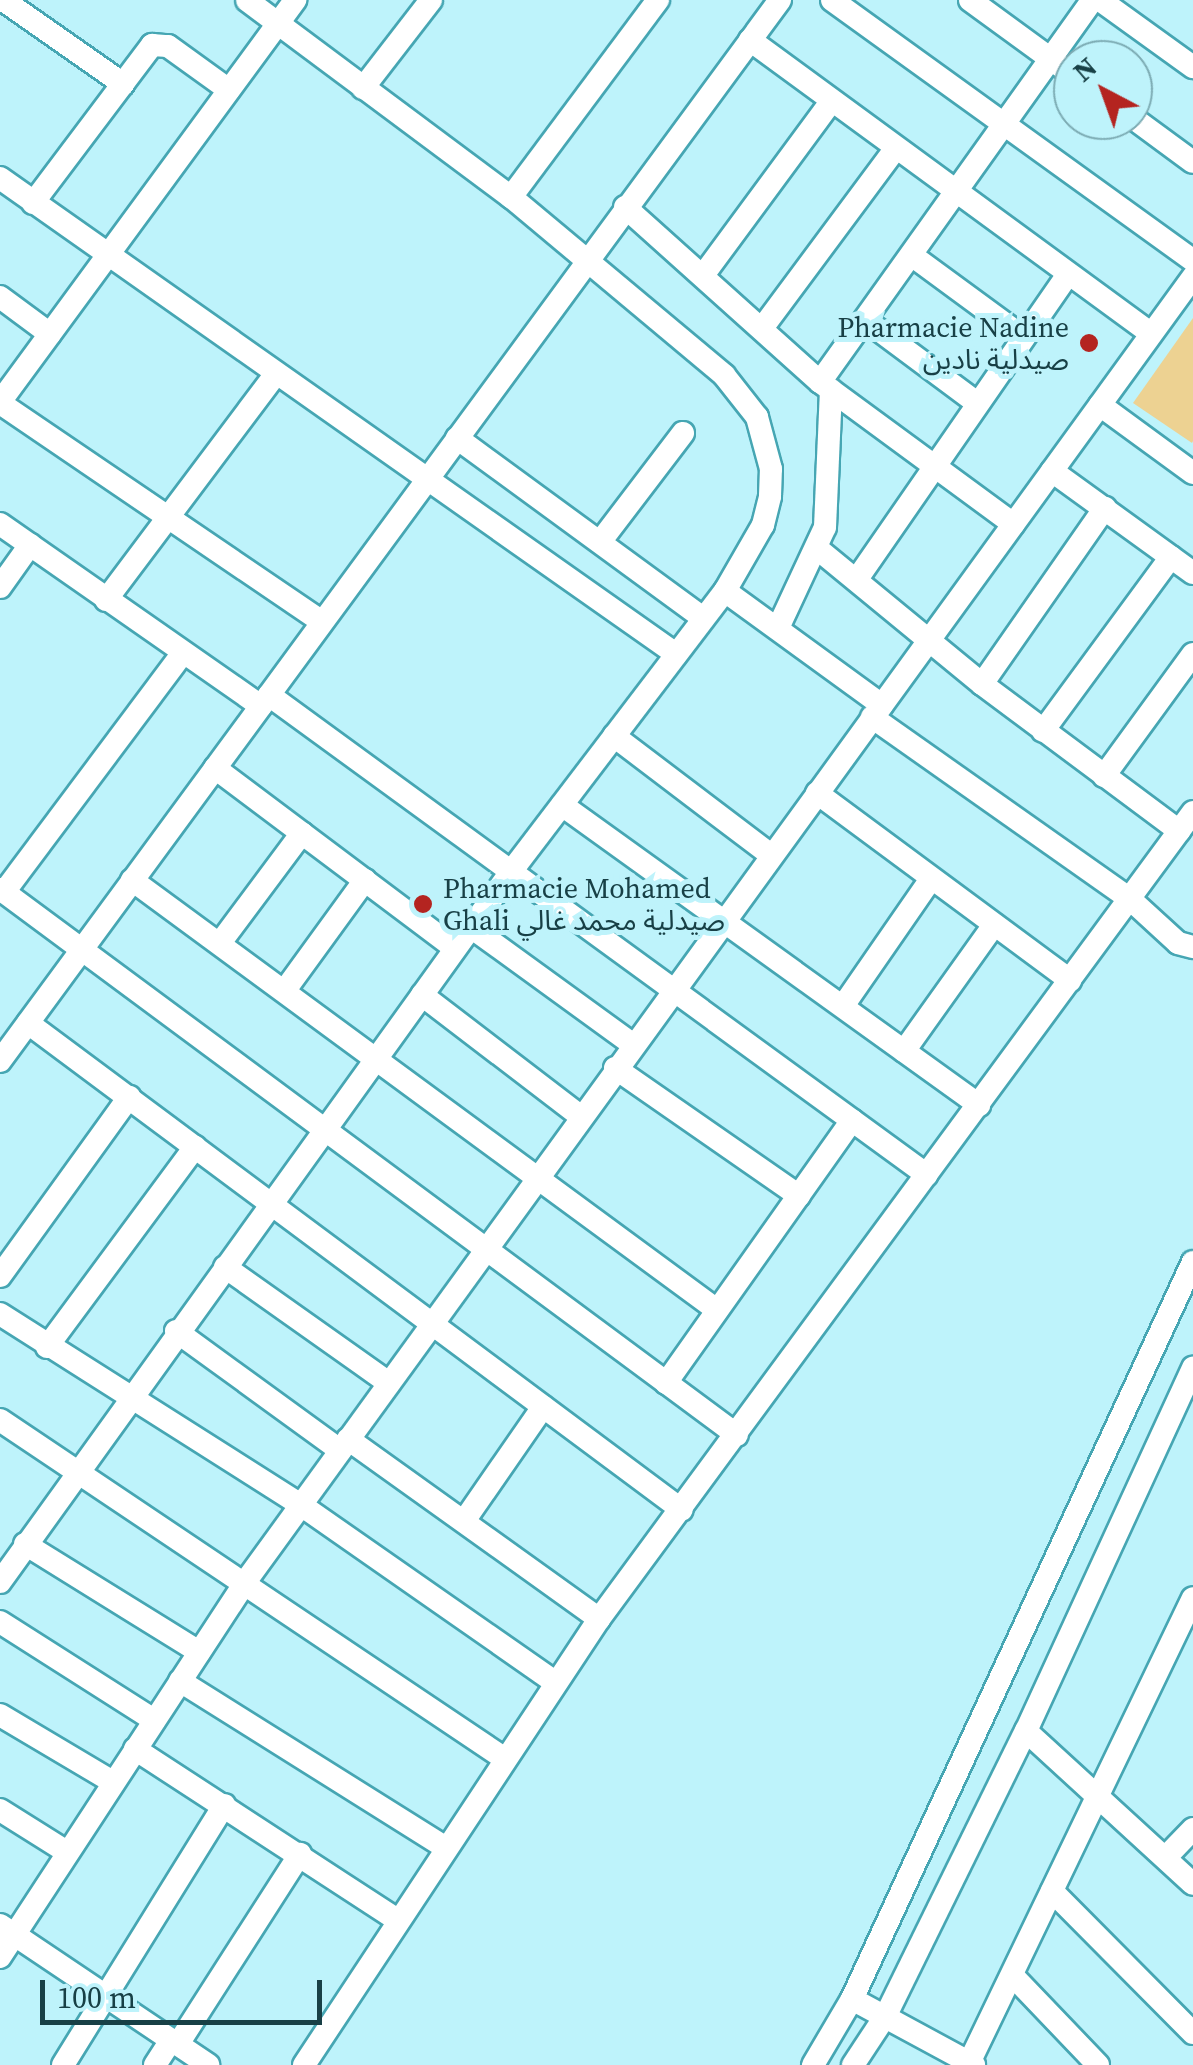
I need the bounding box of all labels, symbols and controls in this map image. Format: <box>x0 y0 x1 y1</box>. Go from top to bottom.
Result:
north arrow <box>1053 40 1153 140</box>
text: N <box>1064 48 1105 90</box>
place label: Pharmacie Nadine صيدلية نادين <box>837 310 1069 376</box>
marker: Pharmacie Nadine صيدلية نادين <box>1078 332 1100 354</box>
place label: Pharmacie Mohamed Ghali صيدلية محمد غالي <box>443 871 725 937</box>
marker: Pharmacie Mohamed Ghali صيدلية محمد غالي <box>412 893 434 915</box>
scale bar <box>45 1960 328 2022</box>
text: 100 m <box>57 1977 136 2018</box>

